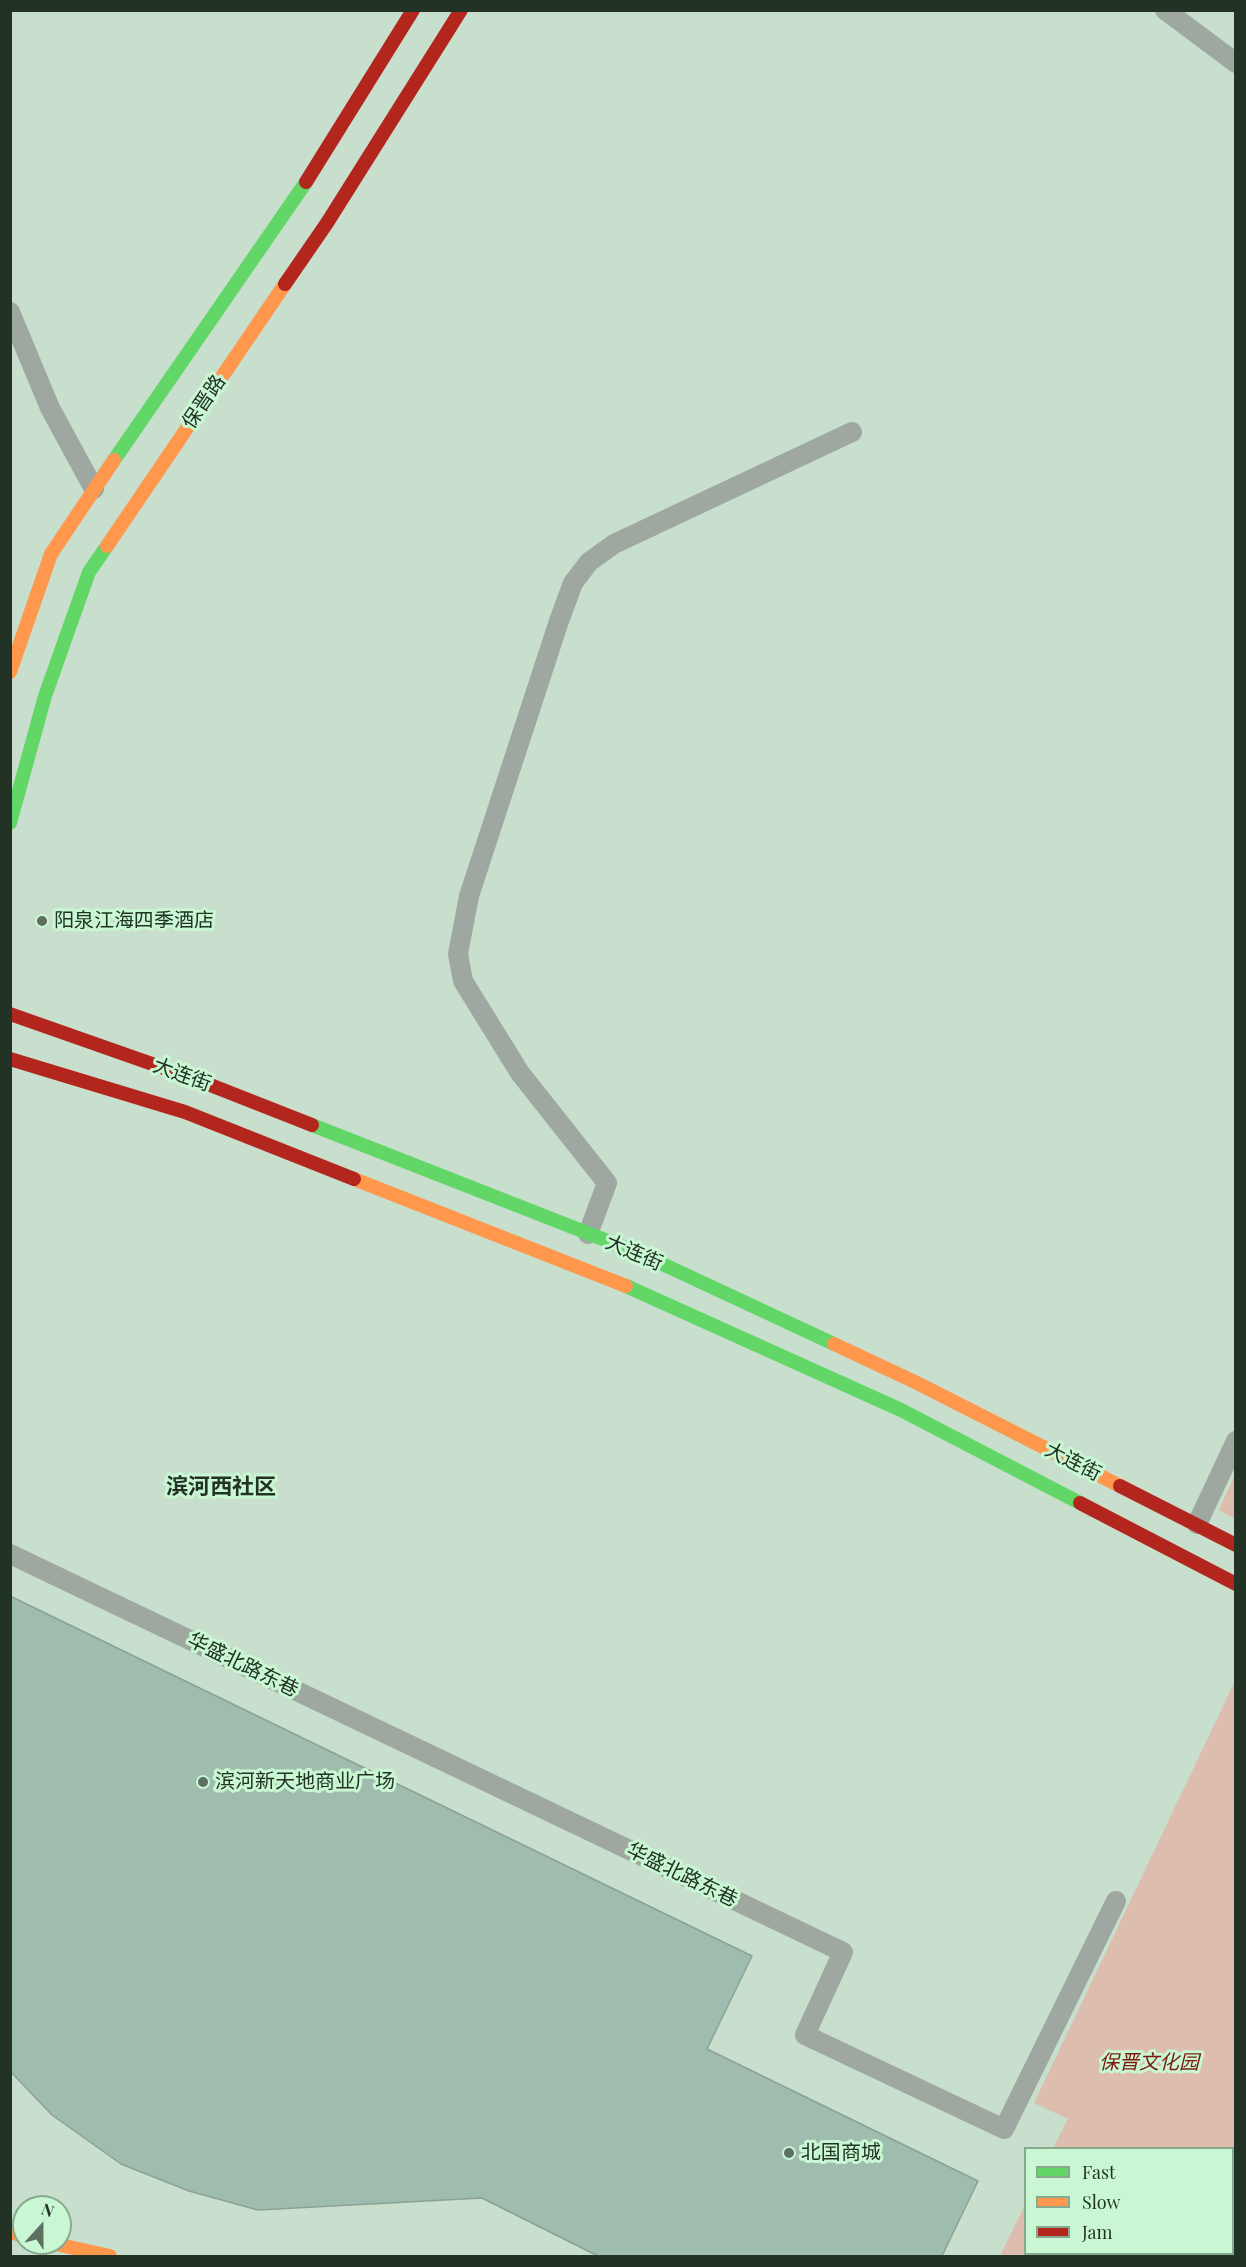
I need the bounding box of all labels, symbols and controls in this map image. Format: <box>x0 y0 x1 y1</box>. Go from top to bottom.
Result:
street label: 保晋路 <box>177 370 231 434</box>
place label: 阳泉江海四季酒店 <box>54 909 214 933</box>
marker: 阳泉江海四季酒店 <box>35 914 49 928</box>
street label: 大连街 <box>150 1053 214 1097</box>
street label: 大连街 <box>602 1230 666 1276</box>
street label: 大连街 <box>1041 1438 1105 1486</box>
district label: 滨河西社区 <box>166 1474 276 1500</box>
street label: 华盛北路东巷 <box>184 1628 302 1702</box>
place label: 滨河新天地商业广场 <box>215 1770 395 1794</box>
marker: 滨河新天地商业广场 <box>196 1775 210 1789</box>
street label: 华盛北路东巷 <box>623 1838 741 1912</box>
park label: 保晋文化园 <box>1099 2051 1199 2075</box>
place label: 北国商城 <box>801 2141 881 2165</box>
marker: 北国商城 <box>782 2146 796 2160</box>
legend <box>1024 2147 1234 2255</box>
text: Fast <box>1082 2160 1115 2184</box>
text: Slow <box>1082 2190 1120 2214</box>
north arrow <box>12 2195 72 2255</box>
text: N <box>39 2198 57 2221</box>
text: Jam <box>1082 2220 1112 2244</box>

